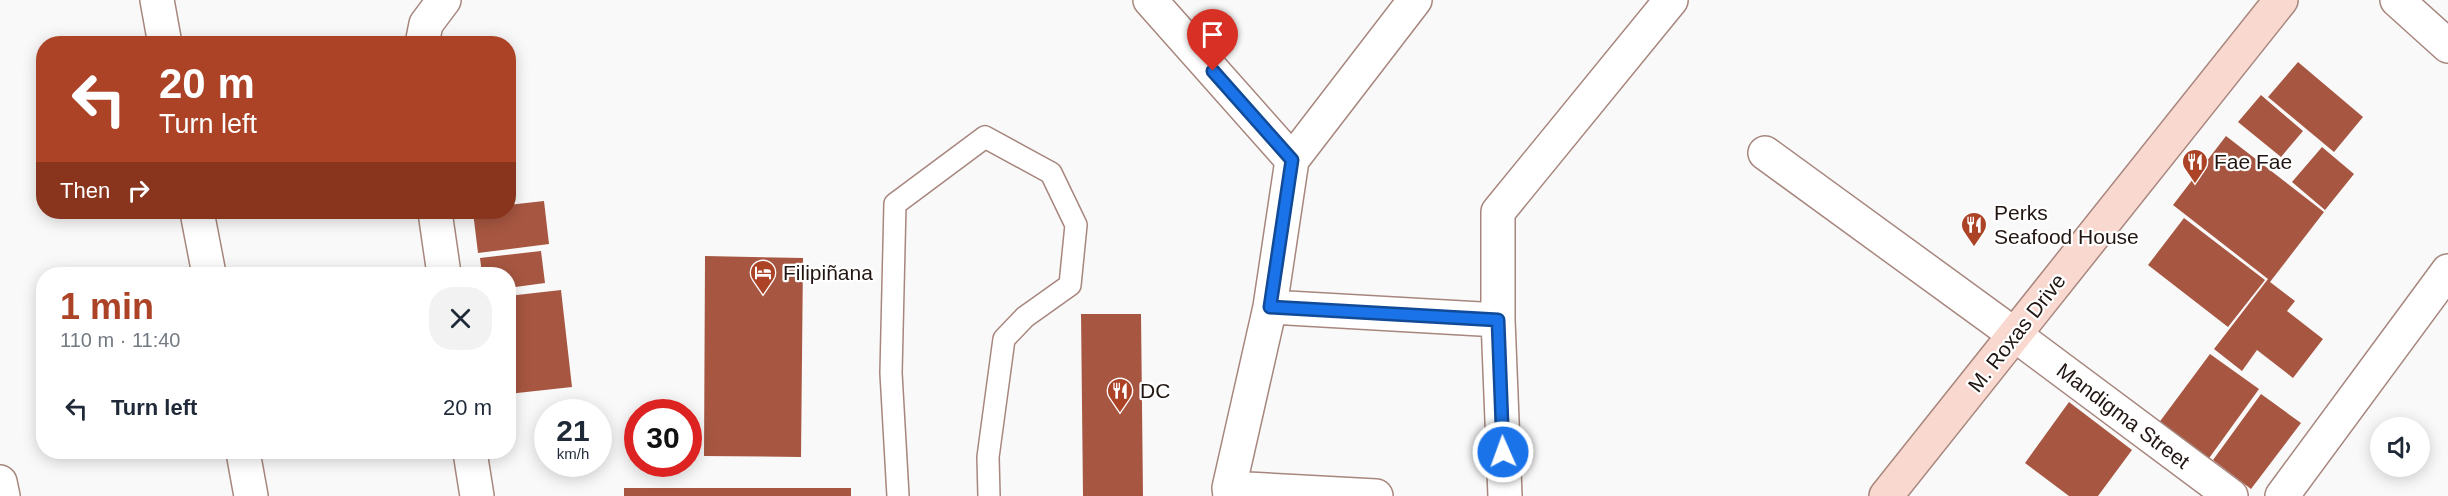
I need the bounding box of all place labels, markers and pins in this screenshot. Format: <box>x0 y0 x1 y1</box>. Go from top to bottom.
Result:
pin <box>1187 9 1238 71</box>
restaurant icon: Fae Fae <box>2180 147 2210 185</box>
place label: Fae Fae <box>2214 150 2292 173</box>
place label: Perks Seafood House <box>1994 201 2139 248</box>
restaurant icon: Perks Seafood House <box>1959 210 1989 248</box>
hotel icon: Filipiñana <box>748 258 778 296</box>
place label: Filipiñana <box>783 261 873 284</box>
restaurant icon: DC <box>1105 376 1135 414</box>
place label: DC <box>1140 379 1170 402</box>

